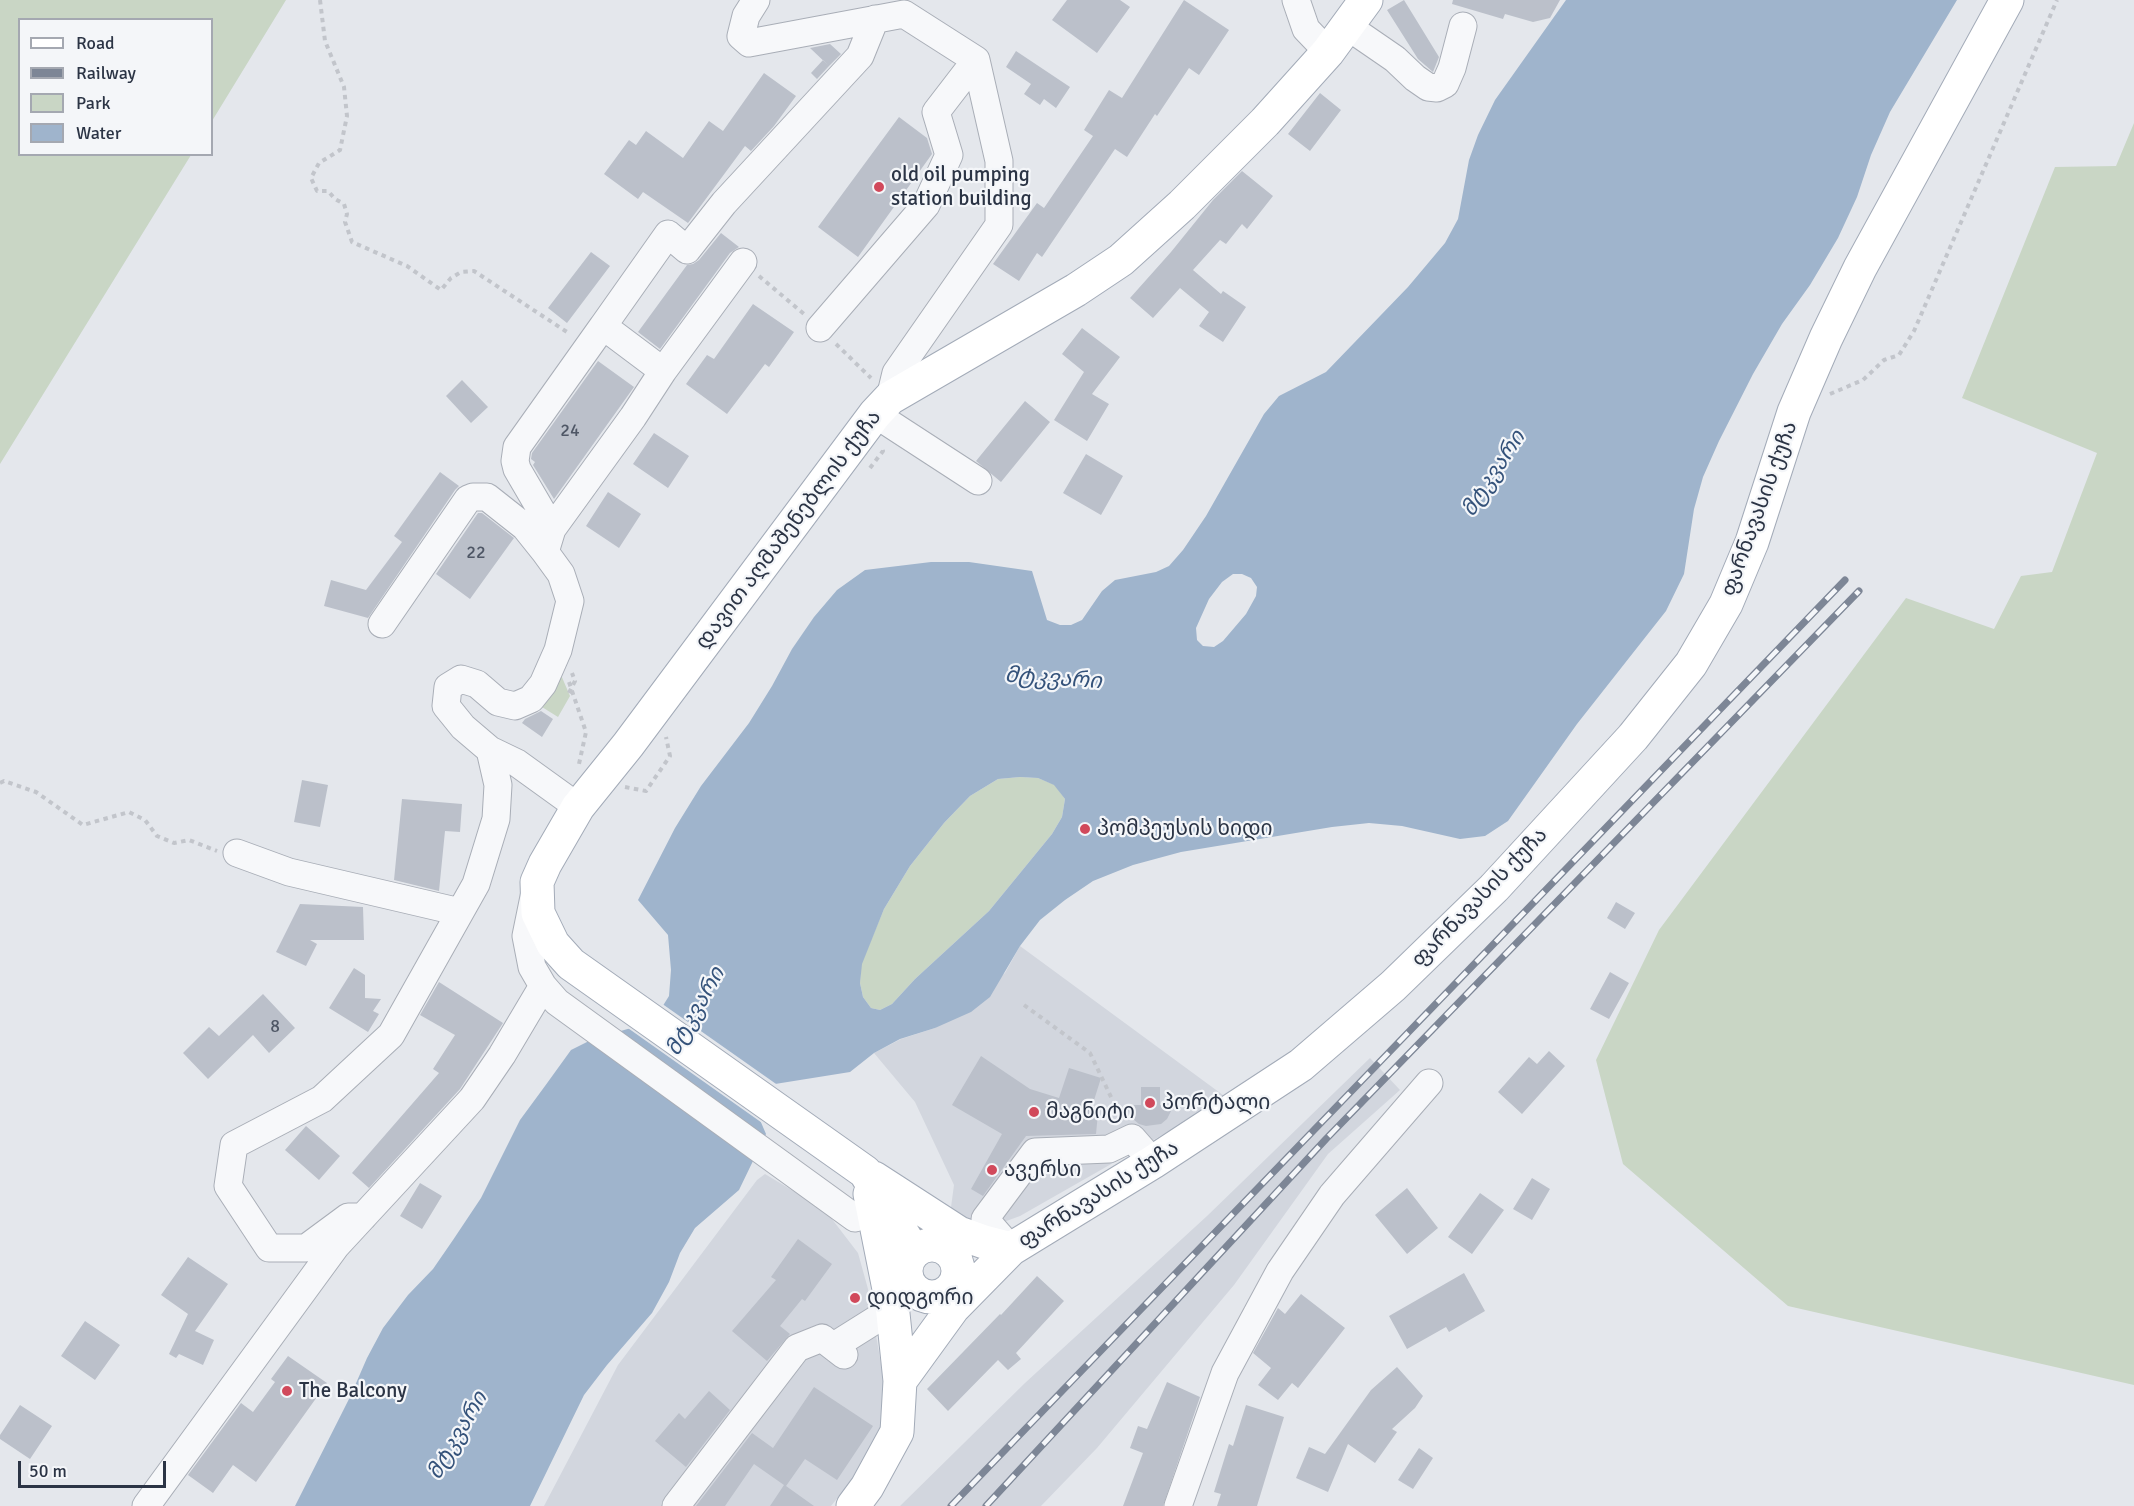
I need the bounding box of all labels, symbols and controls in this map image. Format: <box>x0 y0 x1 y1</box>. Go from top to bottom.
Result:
legend <box>18 18 213 156</box>
text: Road <box>76 32 115 54</box>
text: Railway <box>76 62 136 84</box>
text: Park <box>76 92 111 114</box>
text: Water <box>76 122 121 144</box>
place label: old oil pumping station building <box>891 162 1032 212</box>
marker: old oil pumping station building <box>872 180 886 194</box>
street label: დავით აღმაშენებლის ქუჩა <box>691 406 887 654</box>
street label: ფარნავასის ქუჩა <box>1717 418 1803 600</box>
house number: 24 <box>560 420 580 442</box>
water label: მტკვარი <box>1456 426 1532 522</box>
house number: 22 <box>466 542 486 564</box>
water label: მტკვარი <box>1004 662 1102 696</box>
place label: პომპეუსის ხიდი <box>1097 816 1273 842</box>
marker: პომპეუსის ხიდი <box>1078 822 1092 836</box>
street label: ფარნავასის ქუჩა <box>1407 823 1553 973</box>
water label: მტკვარი <box>661 963 731 1061</box>
house number: 8 <box>270 1016 280 1038</box>
place label: პორტალი <box>1162 1090 1270 1116</box>
marker: პორტალი <box>1143 1096 1157 1110</box>
place label: მაგნიტი <box>1046 1099 1135 1125</box>
marker: მაგნიტი <box>1027 1105 1041 1119</box>
street label: ფარნავასის ქუჩა <box>1014 1135 1184 1255</box>
place label: ავერსი <box>1004 1157 1081 1183</box>
marker: ავერსი <box>985 1163 999 1177</box>
place label: დიდგორი <box>867 1285 974 1311</box>
marker: დიდგორი <box>848 1291 862 1305</box>
place label: The Balcony <box>299 1378 407 1404</box>
marker: The Balcony <box>280 1384 294 1398</box>
water label: მტკვარი <box>422 1387 494 1485</box>
scale bar <box>21 1449 170 1487</box>
text: 50 m <box>29 1460 67 1482</box>

